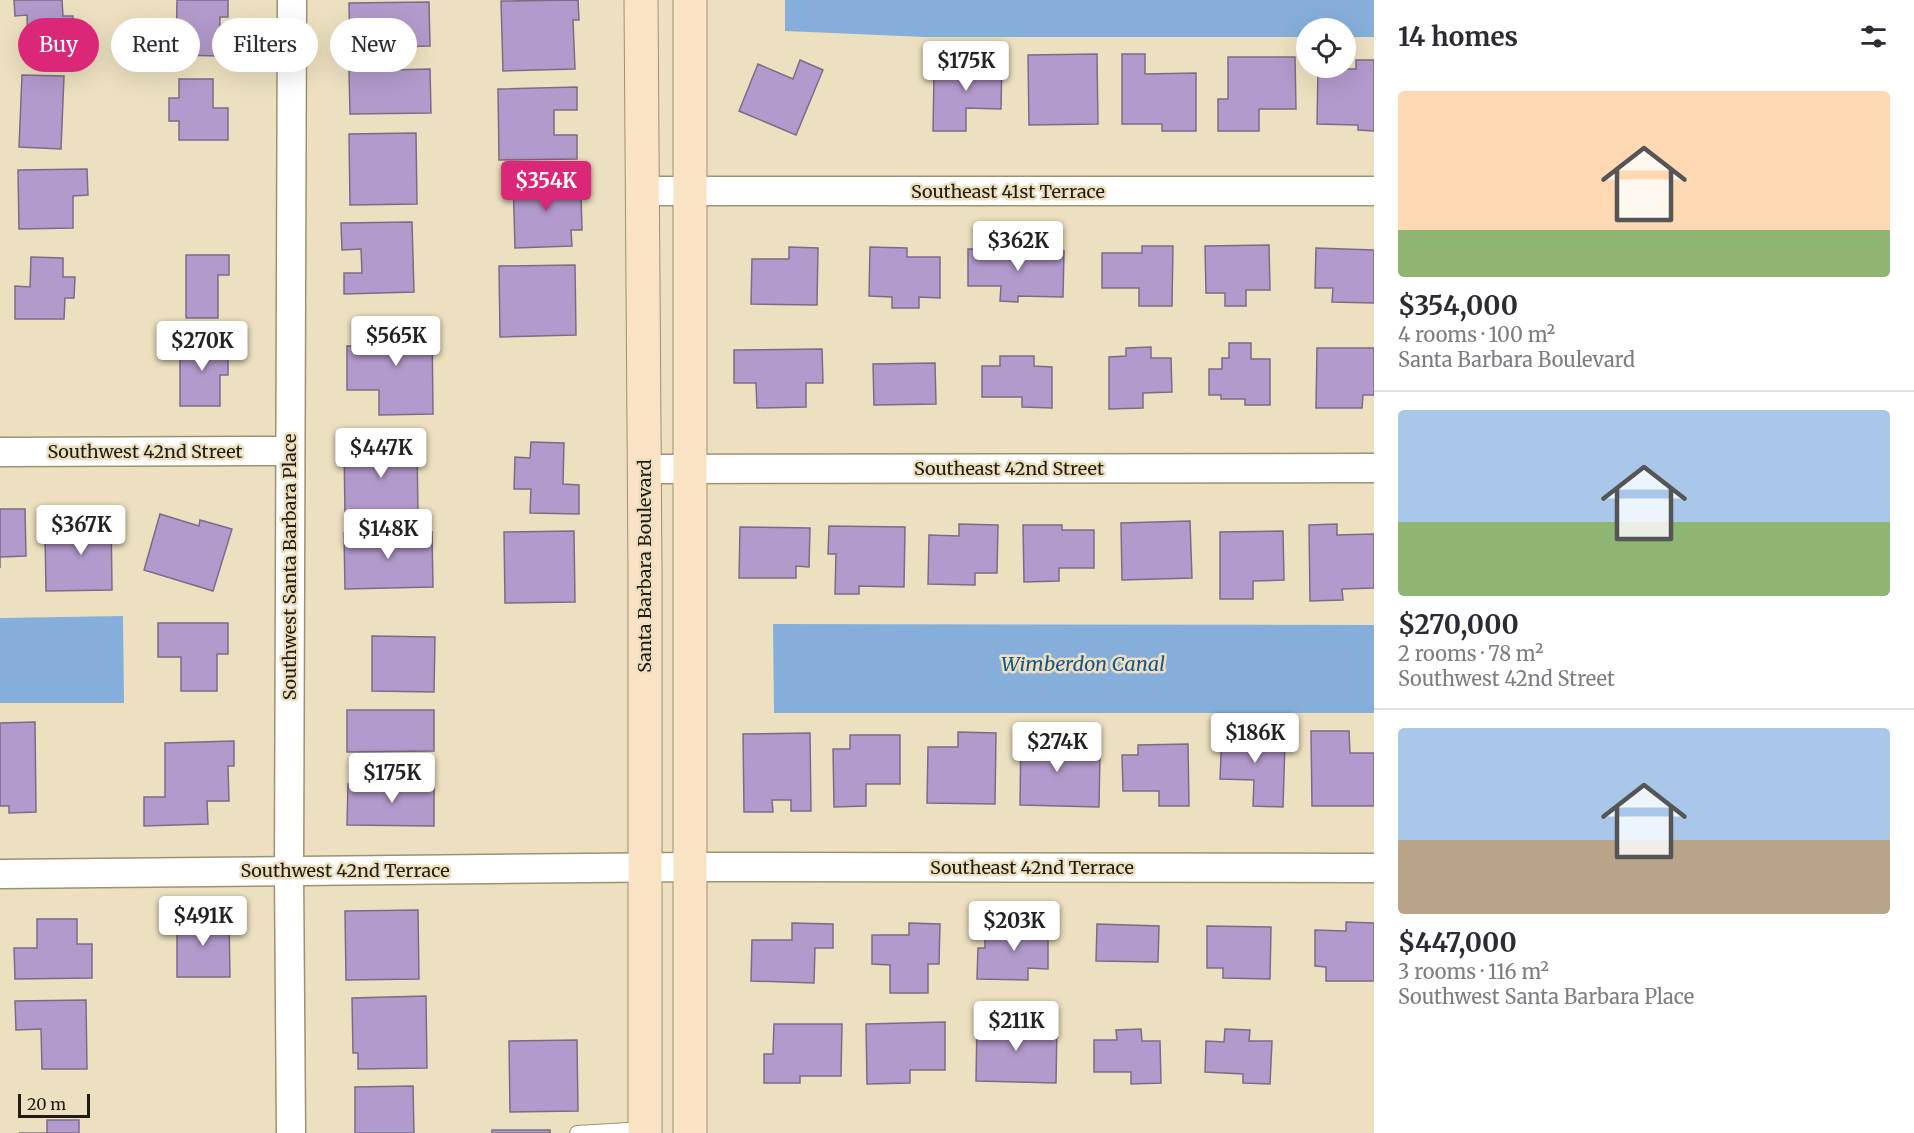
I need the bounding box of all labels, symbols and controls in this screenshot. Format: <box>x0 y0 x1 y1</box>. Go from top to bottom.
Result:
chip: Buy <box>18 18 99 72</box>
chip: Rent <box>111 18 200 72</box>
chip: Filters <box>212 18 318 72</box>
chip: New <box>330 18 417 72</box>
map controls <box>1296 18 1356 78</box>
button: locate <box>1296 18 1356 78</box>
text: 14 homes <box>1398 20 1518 53</box>
icon: filters <box>1857 20 1890 53</box>
pin: $175K <box>924 41 1008 92</box>
text: $175K <box>937 48 995 73</box>
icon: home <box>1590 130 1698 238</box>
pin: $354K <box>504 161 588 212</box>
text: $354K <box>515 168 577 193</box>
street label: Southeast 41st Terrace <box>911 180 1105 203</box>
pin: $362K <box>976 221 1060 272</box>
text: $362K <box>987 228 1049 253</box>
text: $354,000 <box>1398 289 1518 322</box>
pin: $565K <box>354 316 438 367</box>
pin: $270K <box>160 321 244 372</box>
text: 4 rooms · 100 m² <box>1398 322 1555 347</box>
text: $565K <box>365 323 427 348</box>
text: $270K <box>171 328 233 353</box>
text: Santa Barbara Boulevard <box>1398 347 1635 372</box>
pin: $447K <box>339 428 423 479</box>
street label: Southwest Santa Barbara Place <box>278 434 301 700</box>
text: $447K <box>349 435 413 460</box>
street label: Southwest 42nd Street <box>47 440 243 463</box>
icon: home <box>1590 449 1698 557</box>
street label: Southeast 42nd Street <box>914 457 1104 480</box>
street label: Santa Barbara Boulevard <box>633 459 656 673</box>
pin: $367K <box>39 505 123 556</box>
pin: $148K <box>346 509 430 560</box>
text: $367K <box>50 512 112 537</box>
text: $148K <box>358 516 418 541</box>
text: $270,000 <box>1398 608 1519 641</box>
text: 2 rooms · 78 m² <box>1398 641 1543 666</box>
water label: Wimberdon Canal <box>1001 651 1165 676</box>
text: Southwest 42nd Street <box>1398 666 1615 691</box>
pin: $186K <box>1213 713 1297 764</box>
text: $186K <box>1225 720 1285 745</box>
pin: $274K <box>1015 722 1099 773</box>
text: $274K <box>1026 729 1088 754</box>
pin: $175K <box>350 753 434 804</box>
text: $175K <box>363 760 421 785</box>
icon: home <box>1590 767 1698 875</box>
street label: Southeast 42nd Terrace <box>930 856 1134 879</box>
street label: Southwest 42nd Terrace <box>240 859 450 882</box>
pin: $491K <box>161 896 245 947</box>
pin: $203K <box>972 901 1056 952</box>
text: $491K <box>173 903 233 928</box>
text: $203K <box>983 908 1045 933</box>
text: $447,000 <box>1398 926 1517 959</box>
text: 3 rooms · 116 m² <box>1398 959 1549 984</box>
text: Southwest Santa Barbara Place <box>1398 984 1694 1009</box>
pin: $211K <box>974 1001 1058 1052</box>
text: $211K <box>988 1008 1044 1033</box>
scale bar <box>18 1091 90 1118</box>
text: 20 m <box>27 1094 66 1114</box>

